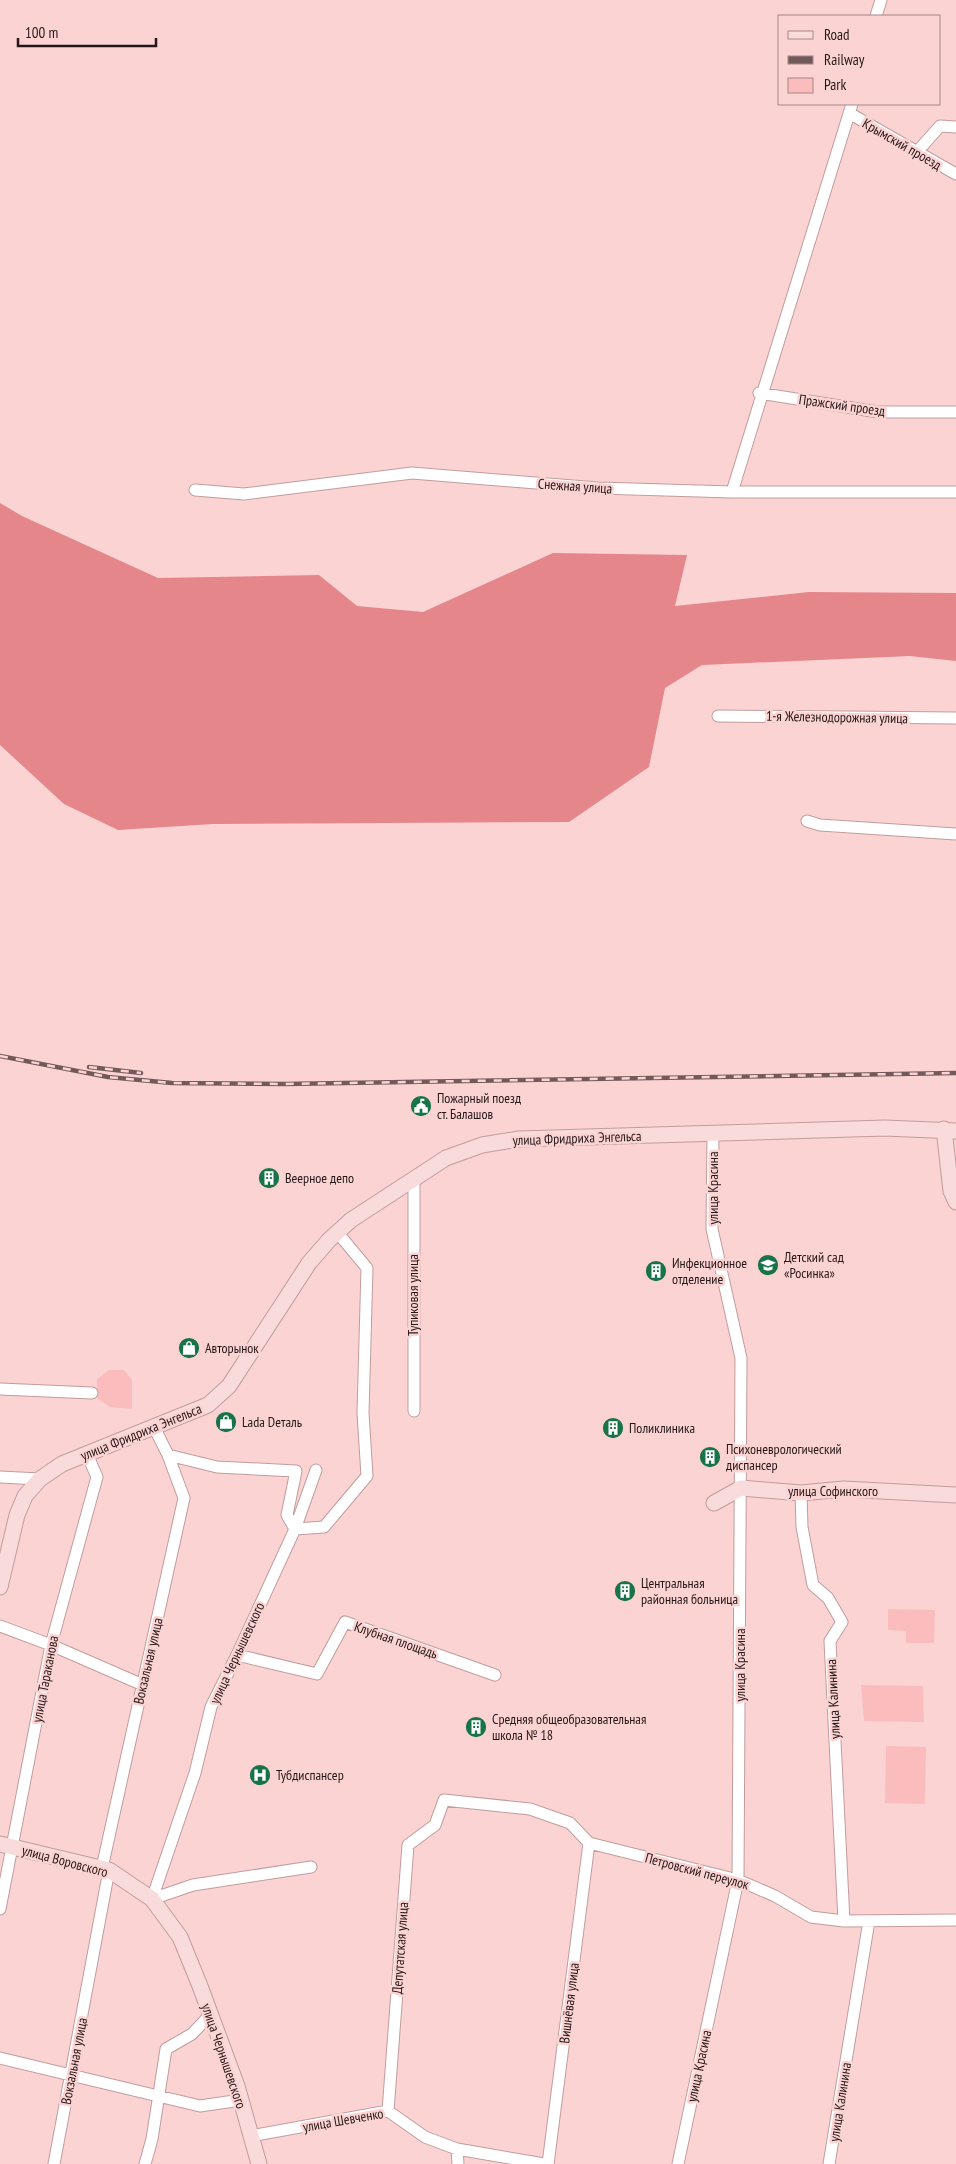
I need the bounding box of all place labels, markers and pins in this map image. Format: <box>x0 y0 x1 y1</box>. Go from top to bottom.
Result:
place label: Пожарный поезд ст. Балашов <box>437 1089 521 1123</box>
public building icon: Пожарный поезд ст. Балашов <box>409 1094 433 1118</box>
building icon: Веерное депо <box>257 1166 281 1190</box>
place label: Веерное депо <box>285 1169 354 1187</box>
place label: Детский сад «Росинка» <box>784 1248 844 1282</box>
school or university icon: Детский сад «Росинка» <box>756 1253 780 1277</box>
place label: Инфекционное отделение <box>672 1254 747 1288</box>
building icon: Инфекционное отделение <box>644 1259 668 1283</box>
shop icon: Авторынок <box>177 1336 201 1360</box>
place label: Авторынок <box>205 1339 259 1357</box>
shop icon: Lada Dеталь <box>214 1410 238 1434</box>
place label: Lada Dеталь <box>242 1413 302 1431</box>
building icon: Поликлиника <box>601 1416 625 1440</box>
place label: Поликлиника <box>629 1419 695 1437</box>
place label: Психоневрологический диспансер <box>726 1440 842 1474</box>
building icon: Психоневрологический диспансер <box>698 1445 722 1469</box>
place label: Центральная районная больница <box>641 1574 738 1608</box>
building icon: Центральная районная больница <box>613 1579 637 1603</box>
place label: Средняя общеобразовательная школа № 18 <box>492 1710 646 1744</box>
building icon: Средняя общеобразовательная школа № 18 <box>464 1715 488 1739</box>
hospital icon: Тубдиспансер <box>248 1763 272 1787</box>
place label: Тубдиспансер <box>276 1766 344 1784</box>

